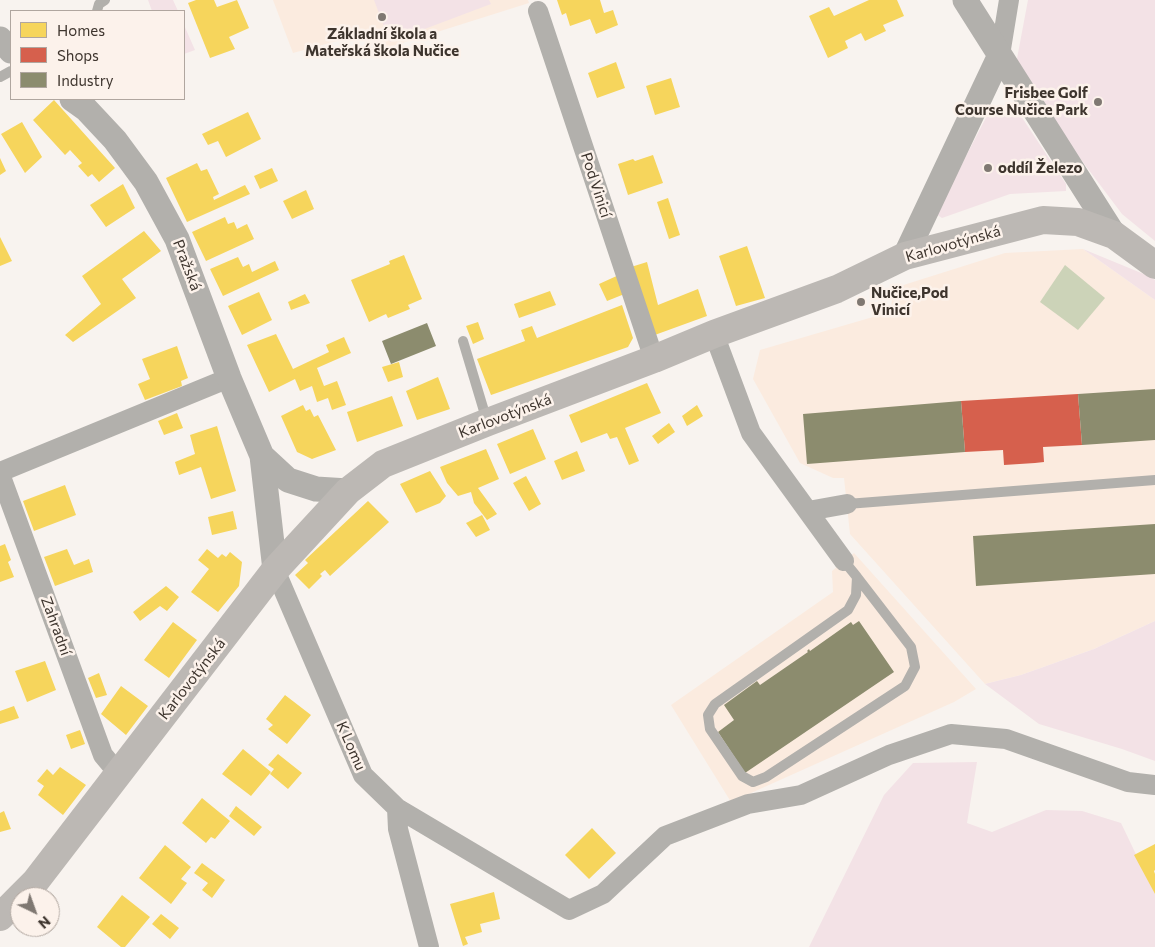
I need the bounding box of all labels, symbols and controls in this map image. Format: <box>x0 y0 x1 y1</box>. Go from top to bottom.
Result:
legend <box>10 10 185 100</box>
marker: Základní škola a Mateřská škola Nučice <box>376 11 388 23</box>
text: Homes <box>57 21 105 39</box>
place label: Základní škola a Mateřská škola Nučice <box>305 25 459 60</box>
text: Shops <box>57 46 99 64</box>
text: Industry <box>57 71 114 89</box>
place label: Frisbee Golf Course Nučice Park <box>955 84 1088 119</box>
marker: Frisbee Golf Course Nučice Park <box>1092 96 1104 108</box>
street label: Pod Vinicí <box>577 150 615 220</box>
place label: oddíl Železo <box>998 159 1083 177</box>
marker: oddíl Železo <box>982 162 994 174</box>
street label: Karlovotýnská <box>903 222 1003 266</box>
street label: Pražská <box>169 237 205 293</box>
place label: Nučice,Pod Vinicí <box>871 284 948 319</box>
marker: Nučice,Pod Vinicí <box>855 296 867 308</box>
street label: Karlovotýnská <box>456 390 554 442</box>
street label: Zahradní <box>37 594 75 658</box>
street label: Karlovotýnská <box>155 635 229 723</box>
street label: K Lomu <box>332 719 370 773</box>
north arrow <box>10 887 60 937</box>
text: N <box>35 913 54 933</box>

